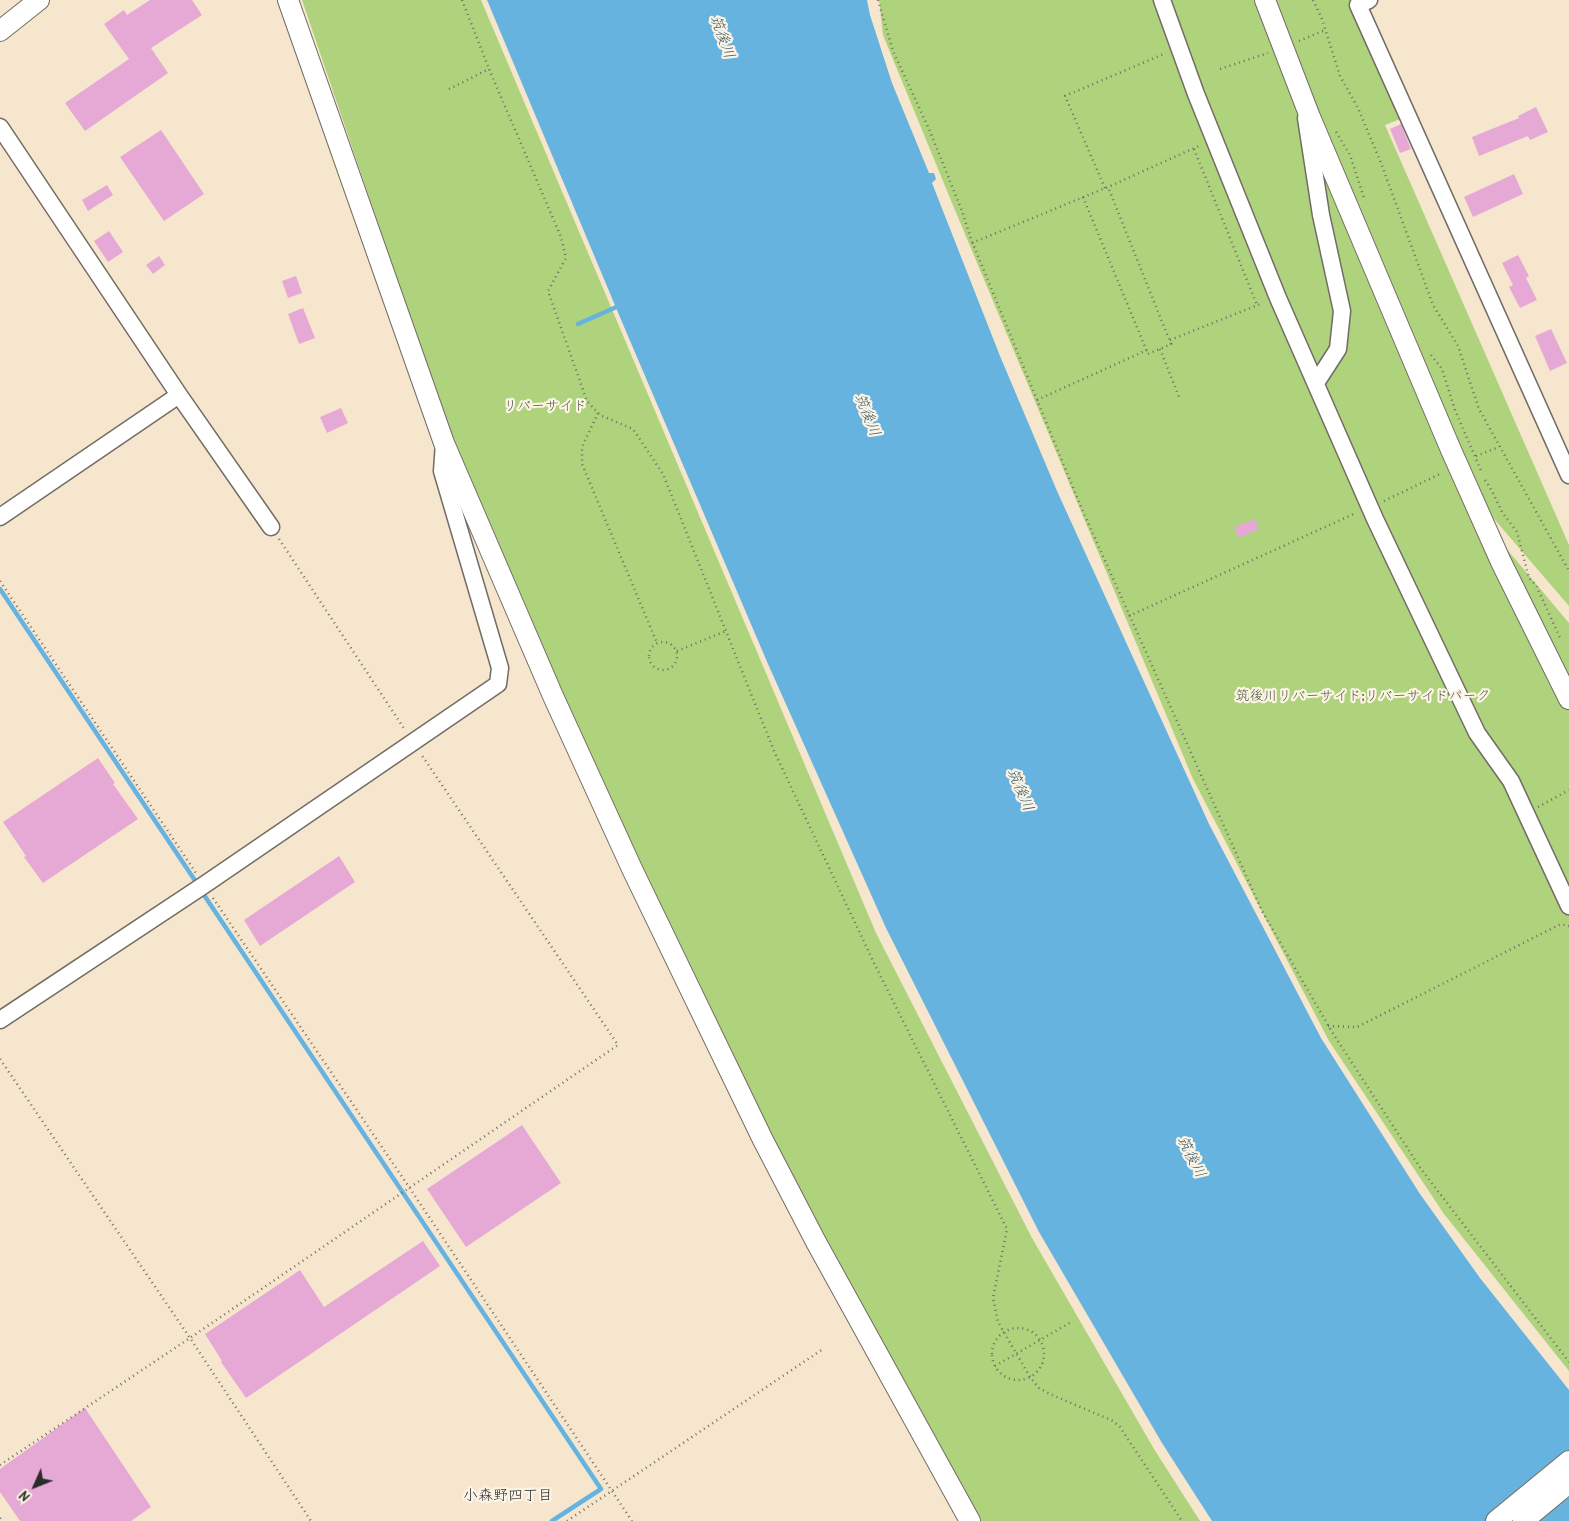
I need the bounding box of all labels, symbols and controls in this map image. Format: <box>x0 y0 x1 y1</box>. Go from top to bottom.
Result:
water label: 筑後川 <box>706 13 738 61</box>
water label: 筑後川 <box>850 391 884 439</box>
park label: リバーサイド <box>503 398 587 414</box>
park label: 筑後川リバーサイド;リバーサイドパーク <box>1235 688 1491 704</box>
water label: 筑後川 <box>1003 766 1037 814</box>
water label: 筑後川 <box>1173 1133 1209 1181</box>
north arrow <box>10 1461 60 1511</box>
text: N <box>14 1487 33 1506</box>
district label: 小森野四丁目 <box>463 1487 553 1505</box>

